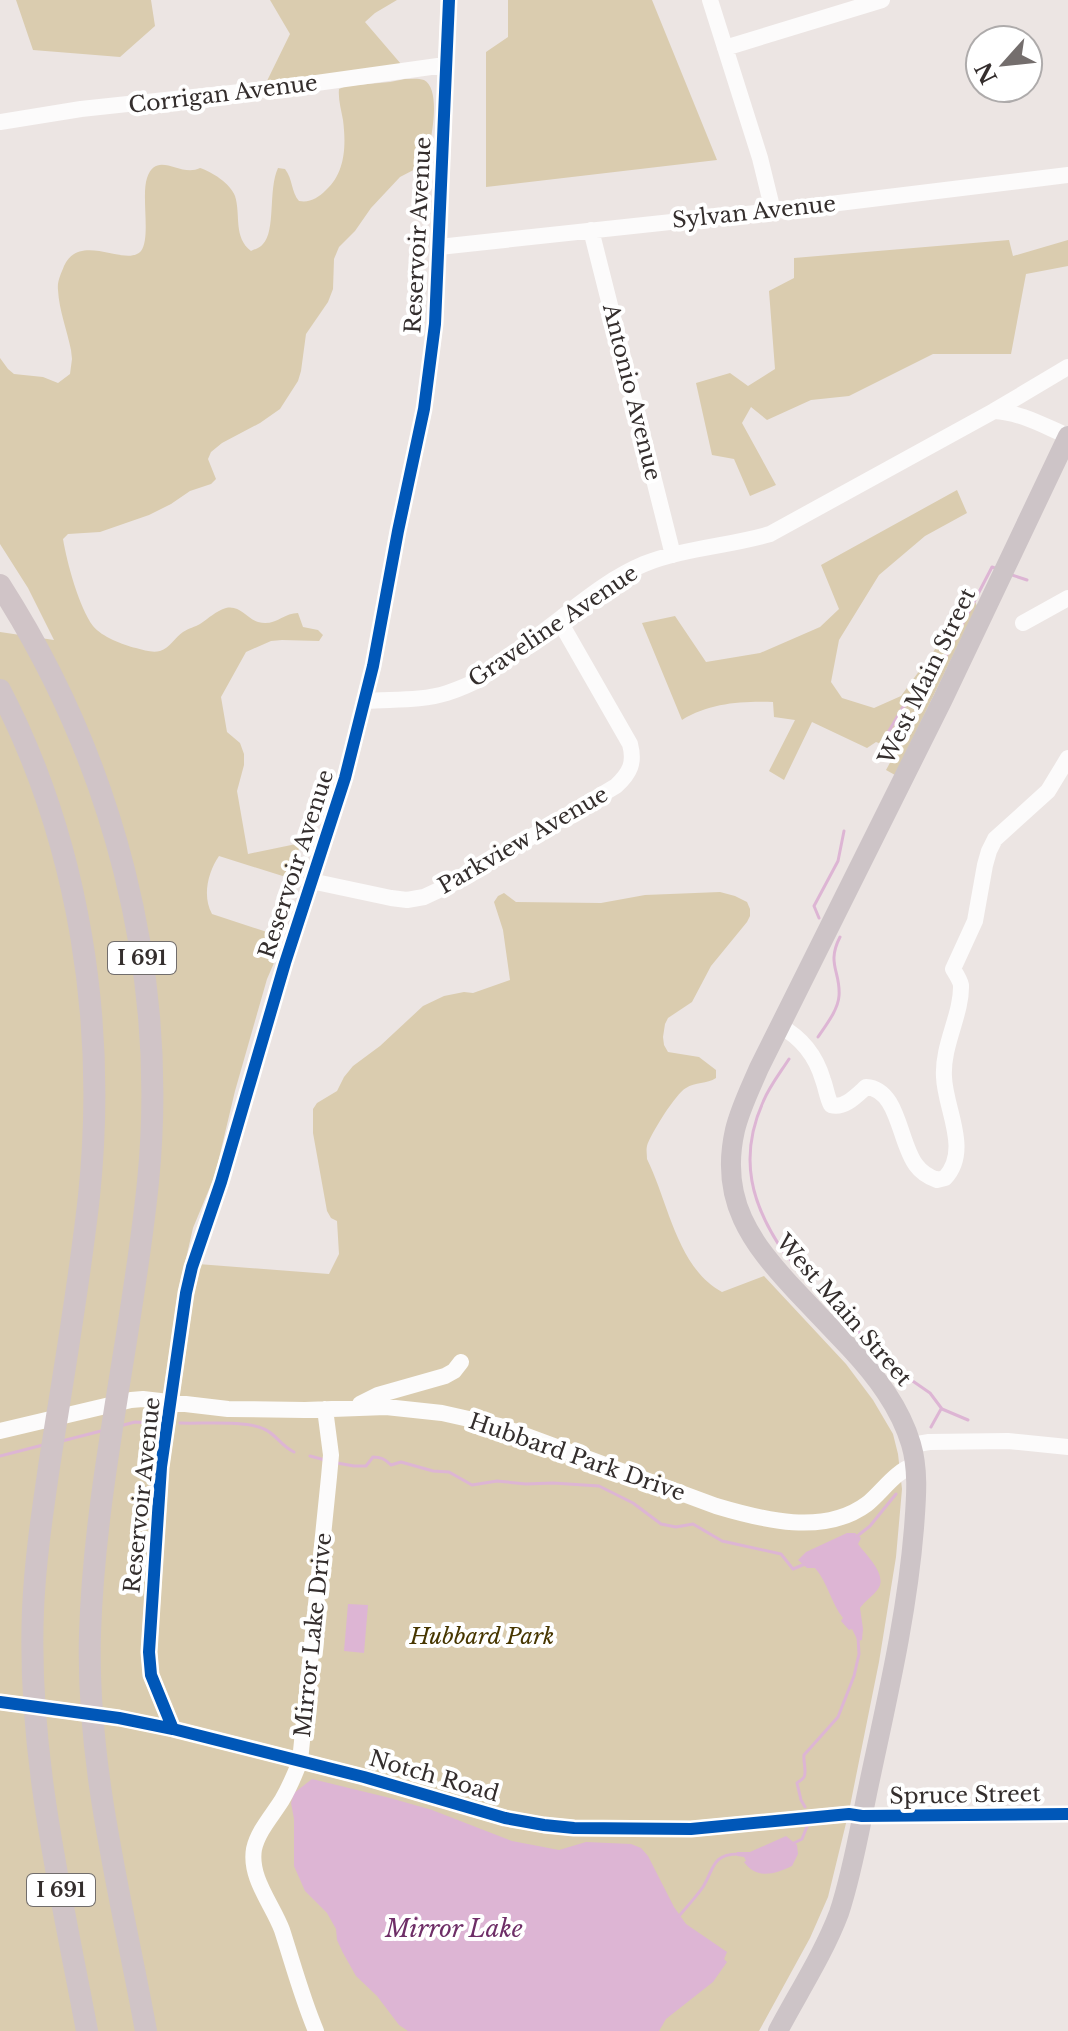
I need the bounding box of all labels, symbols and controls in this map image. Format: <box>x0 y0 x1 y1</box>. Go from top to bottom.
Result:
north arrow <box>964 24 1044 104</box>
text: N <box>970 57 1003 88</box>
street label: Corrigan Avenue <box>127 69 319 119</box>
street label: Reservoir Avenue <box>399 136 437 334</box>
street label: Sylvan Avenue <box>671 190 837 234</box>
street label: Antonio Avenue <box>597 300 667 483</box>
street label: Graveline Avenue <box>463 559 643 693</box>
street label: West Main Street <box>872 583 982 769</box>
street label: Reservoir Avenue <box>253 766 339 962</box>
street label: Parkview Avenue <box>433 780 613 900</box>
road number: I 691 <box>108 942 176 974</box>
street label: West Main Street <box>770 1228 918 1392</box>
street label: Reservoir Avenue <box>118 1396 166 1594</box>
street label: Hubbard Park Drive <box>465 1407 689 1507</box>
street label: Mirror Lake Drive <box>289 1531 337 1739</box>
park label: Hubbard Park <box>409 1623 554 1650</box>
street label: Notch Road <box>366 1745 502 1807</box>
street label: Spruce Street <box>889 1780 1041 1810</box>
road number: I 691 <box>27 1874 95 1906</box>
water label: Mirror Lake <box>384 1914 523 1943</box>

